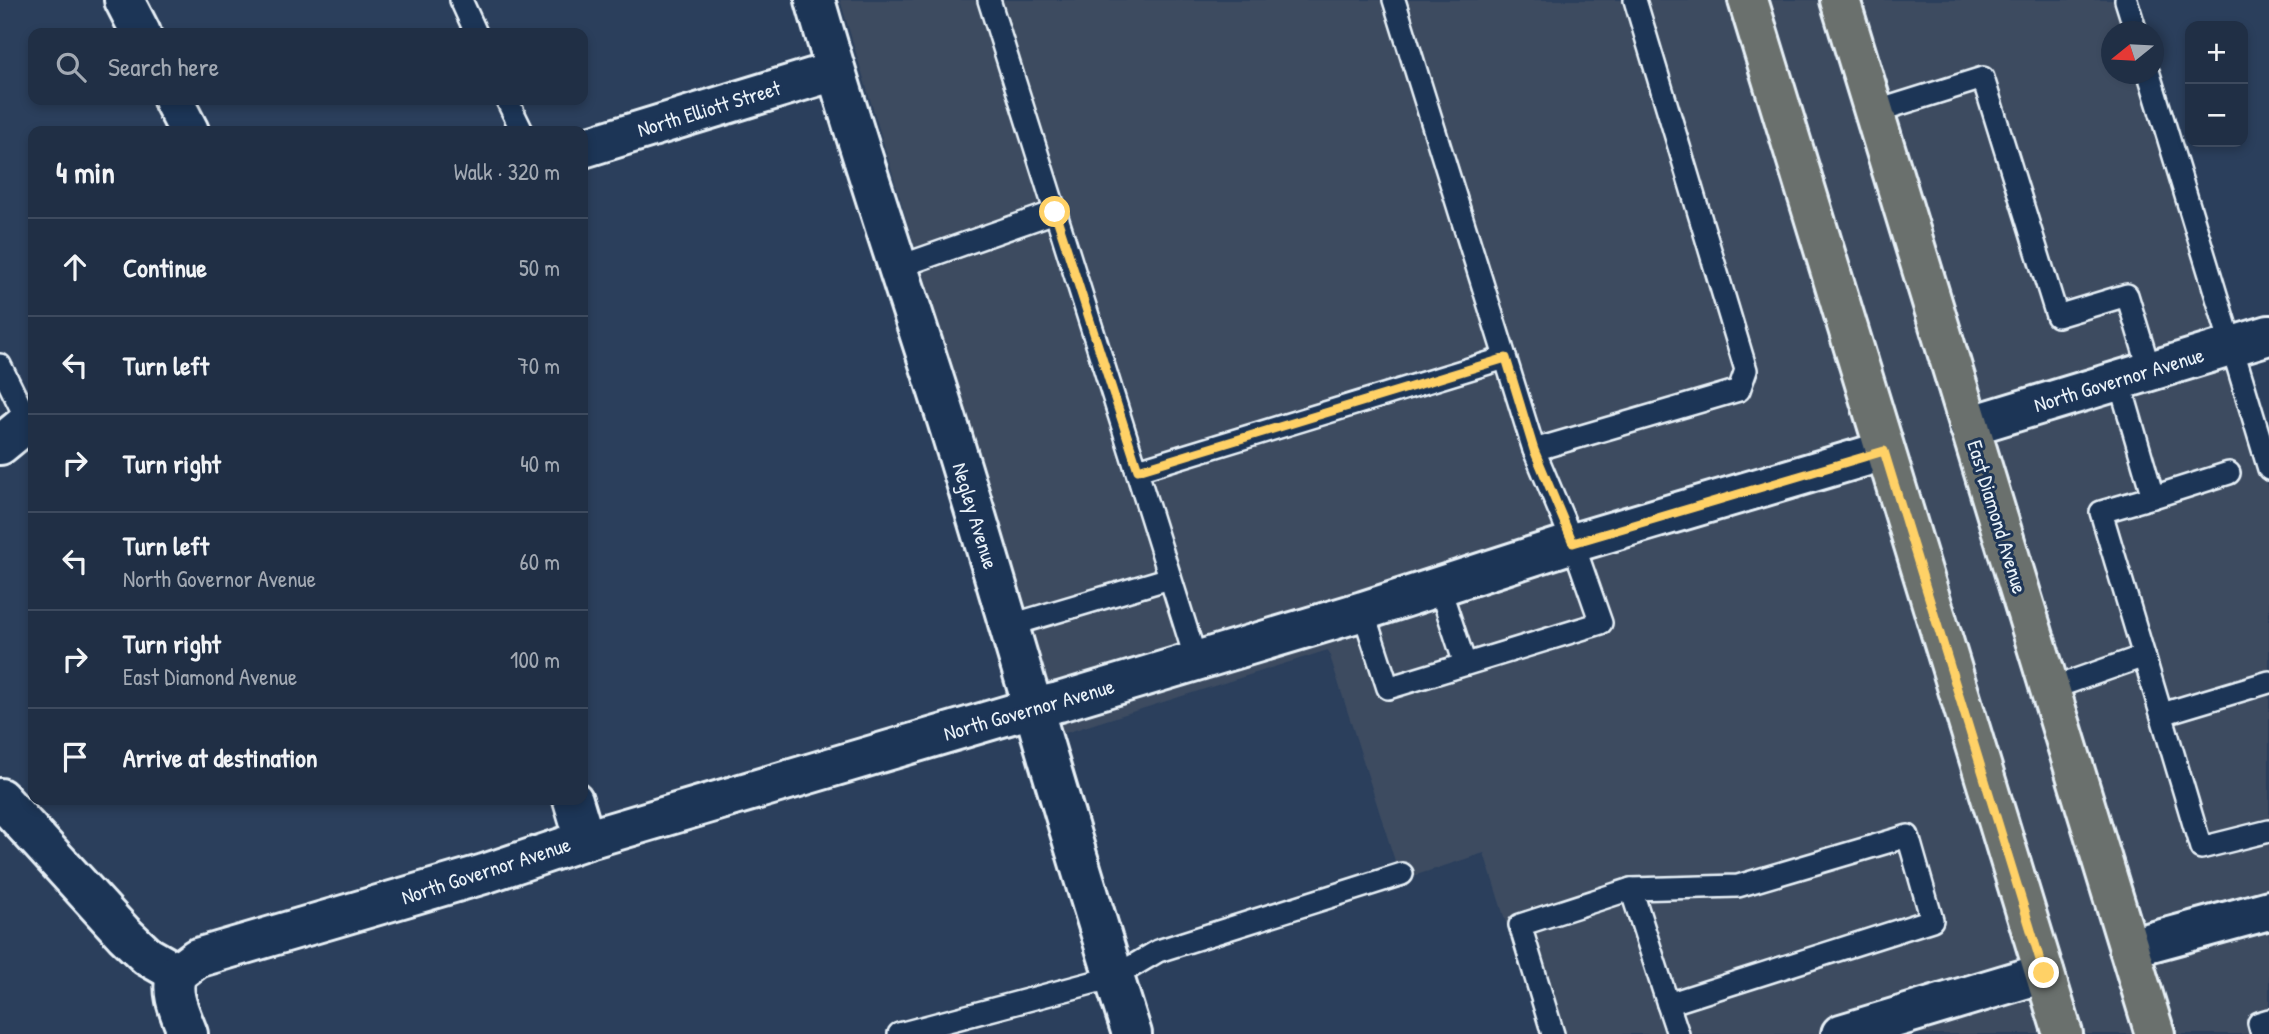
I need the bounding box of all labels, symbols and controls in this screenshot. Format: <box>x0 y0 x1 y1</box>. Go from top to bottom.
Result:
north arrow <box>2101 21 2164 84</box>
map controls <box>2185 21 2248 147</box>
button: + <box>2185 21 2248 84</box>
search box <box>28 28 588 105</box>
icon: search <box>52 48 90 86</box>
text: Search here <box>108 49 219 84</box>
street label: North Elliott Street <box>634 73 785 144</box>
button: − <box>2185 84 2248 147</box>
text: 4 min <box>56 152 115 192</box>
text: Walk · 320 m <box>454 156 560 187</box>
route start <box>1039 196 1070 227</box>
icon: ahead <box>56 248 94 286</box>
text: Continue <box>123 250 207 285</box>
text: 50 m <box>519 252 560 283</box>
street label: North Governor Avenue <box>2030 340 2207 419</box>
icon: left <box>56 346 94 384</box>
text: Turn left <box>123 348 209 383</box>
text: 70 m <box>517 350 560 381</box>
street label: East Diamond Avenue <box>1960 437 2035 597</box>
icon: right <box>56 444 94 482</box>
text: Turn right <box>123 446 221 481</box>
text: 40 m <box>520 448 560 479</box>
street label: Negley Avenue <box>946 459 1005 573</box>
text: Turn left <box>123 528 209 563</box>
icon: left <box>56 542 94 580</box>
text: 60 m <box>520 546 560 577</box>
text: North Governor Avenue <box>123 563 316 594</box>
text: Turn right <box>123 626 221 661</box>
icon: right <box>56 640 94 678</box>
text: 100 m <box>510 644 560 675</box>
text: East Diamond Avenue <box>123 661 297 692</box>
street label: North Governor Avenue <box>940 671 1118 748</box>
icon: arrive <box>56 738 94 776</box>
text: Arrive at destination <box>123 740 318 775</box>
street label: North Governor Avenue <box>398 830 574 912</box>
route end <box>2028 957 2059 988</box>

